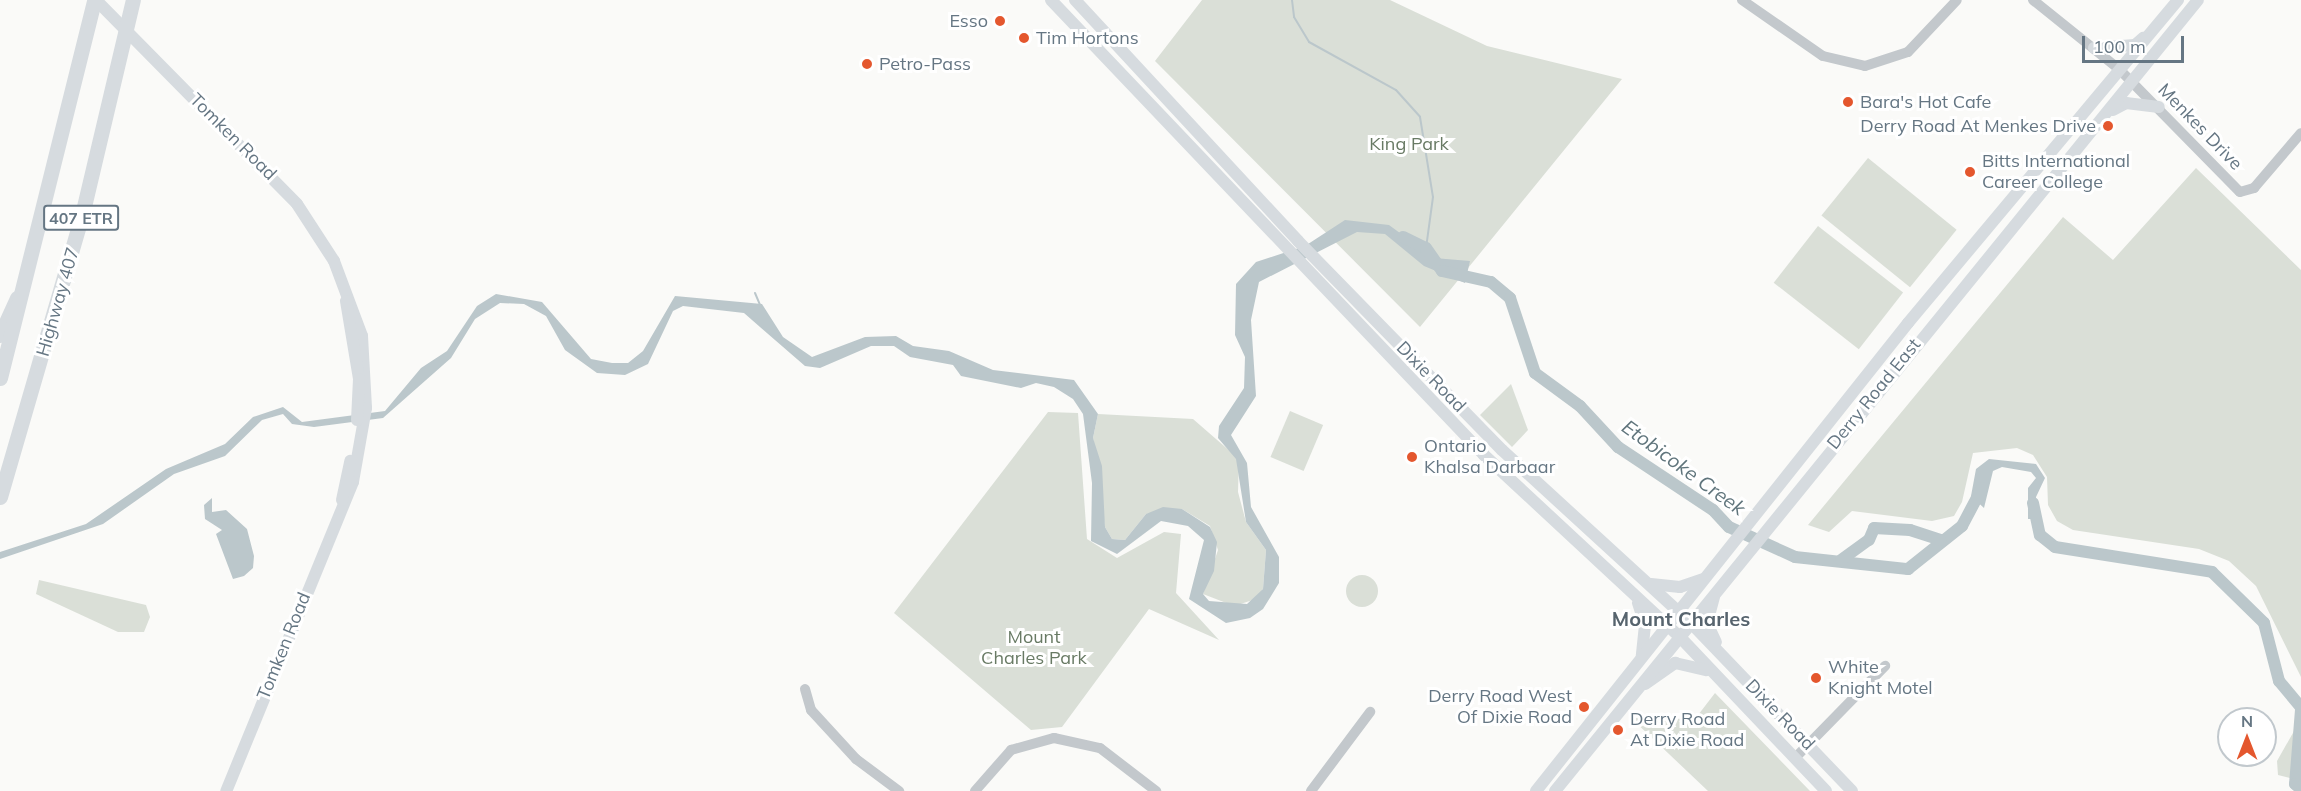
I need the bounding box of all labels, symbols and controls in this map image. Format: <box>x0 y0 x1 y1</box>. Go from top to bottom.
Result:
place label: Esso <box>949 10 988 32</box>
marker: Esso <box>993 14 1007 28</box>
scale bar <box>2085 24 2187 62</box>
place label: Tim Hortons <box>1036 27 1139 49</box>
marker: Tim Hortons <box>1017 31 1031 45</box>
text: 100 m <box>2093 35 2146 58</box>
place label: Petro-Pass <box>879 53 971 75</box>
marker: Petro-Pass <box>860 57 874 71</box>
street label: Menkes Drive <box>2153 79 2247 175</box>
street label: Tomken Road <box>185 89 281 185</box>
place label: Bara's Hot Cafe <box>1860 91 1991 113</box>
marker: Bara's Hot Cafe <box>1841 95 1855 109</box>
place label: Derry Road At Menkes Drive <box>1860 115 2096 137</box>
marker: Derry Road At Menkes Drive <box>2101 119 2115 133</box>
park label: King Park <box>1369 133 1449 155</box>
place label: Bitts International Career College <box>1982 151 2130 194</box>
marker: Bitts International Career College <box>1963 165 1977 179</box>
road number: 407 ETR <box>42 205 120 231</box>
street label: Highway 407 <box>32 245 84 359</box>
street label: Derry Road East <box>1823 334 1925 454</box>
street label: Dixie Road <box>1392 337 1470 417</box>
water label: Etobicoke Creek <box>1618 414 1750 520</box>
place label: Ontario Khalsa Darbaar <box>1424 436 1555 478</box>
marker: Ontario Khalsa Darbaar <box>1405 450 1419 464</box>
street label: Tomken Road <box>253 589 315 703</box>
district label: Mount Charles <box>1612 606 1750 630</box>
park label: Mount Charles Park <box>981 627 1087 670</box>
place label: White Knight Motel <box>1828 657 1933 700</box>
marker: White Knight Motel <box>1809 671 1823 685</box>
street label: Dixie Road <box>1741 675 1819 755</box>
place label: Derry Road West Of Dixie Road <box>1428 686 1572 728</box>
marker: Derry Road West Of Dixie Road <box>1577 700 1591 714</box>
north arrow <box>2217 707 2277 767</box>
place label: Derry Road At Dixie Road <box>1630 709 1744 752</box>
text: N <box>2241 711 2253 731</box>
marker: Derry Road At Dixie Road <box>1611 723 1625 737</box>

